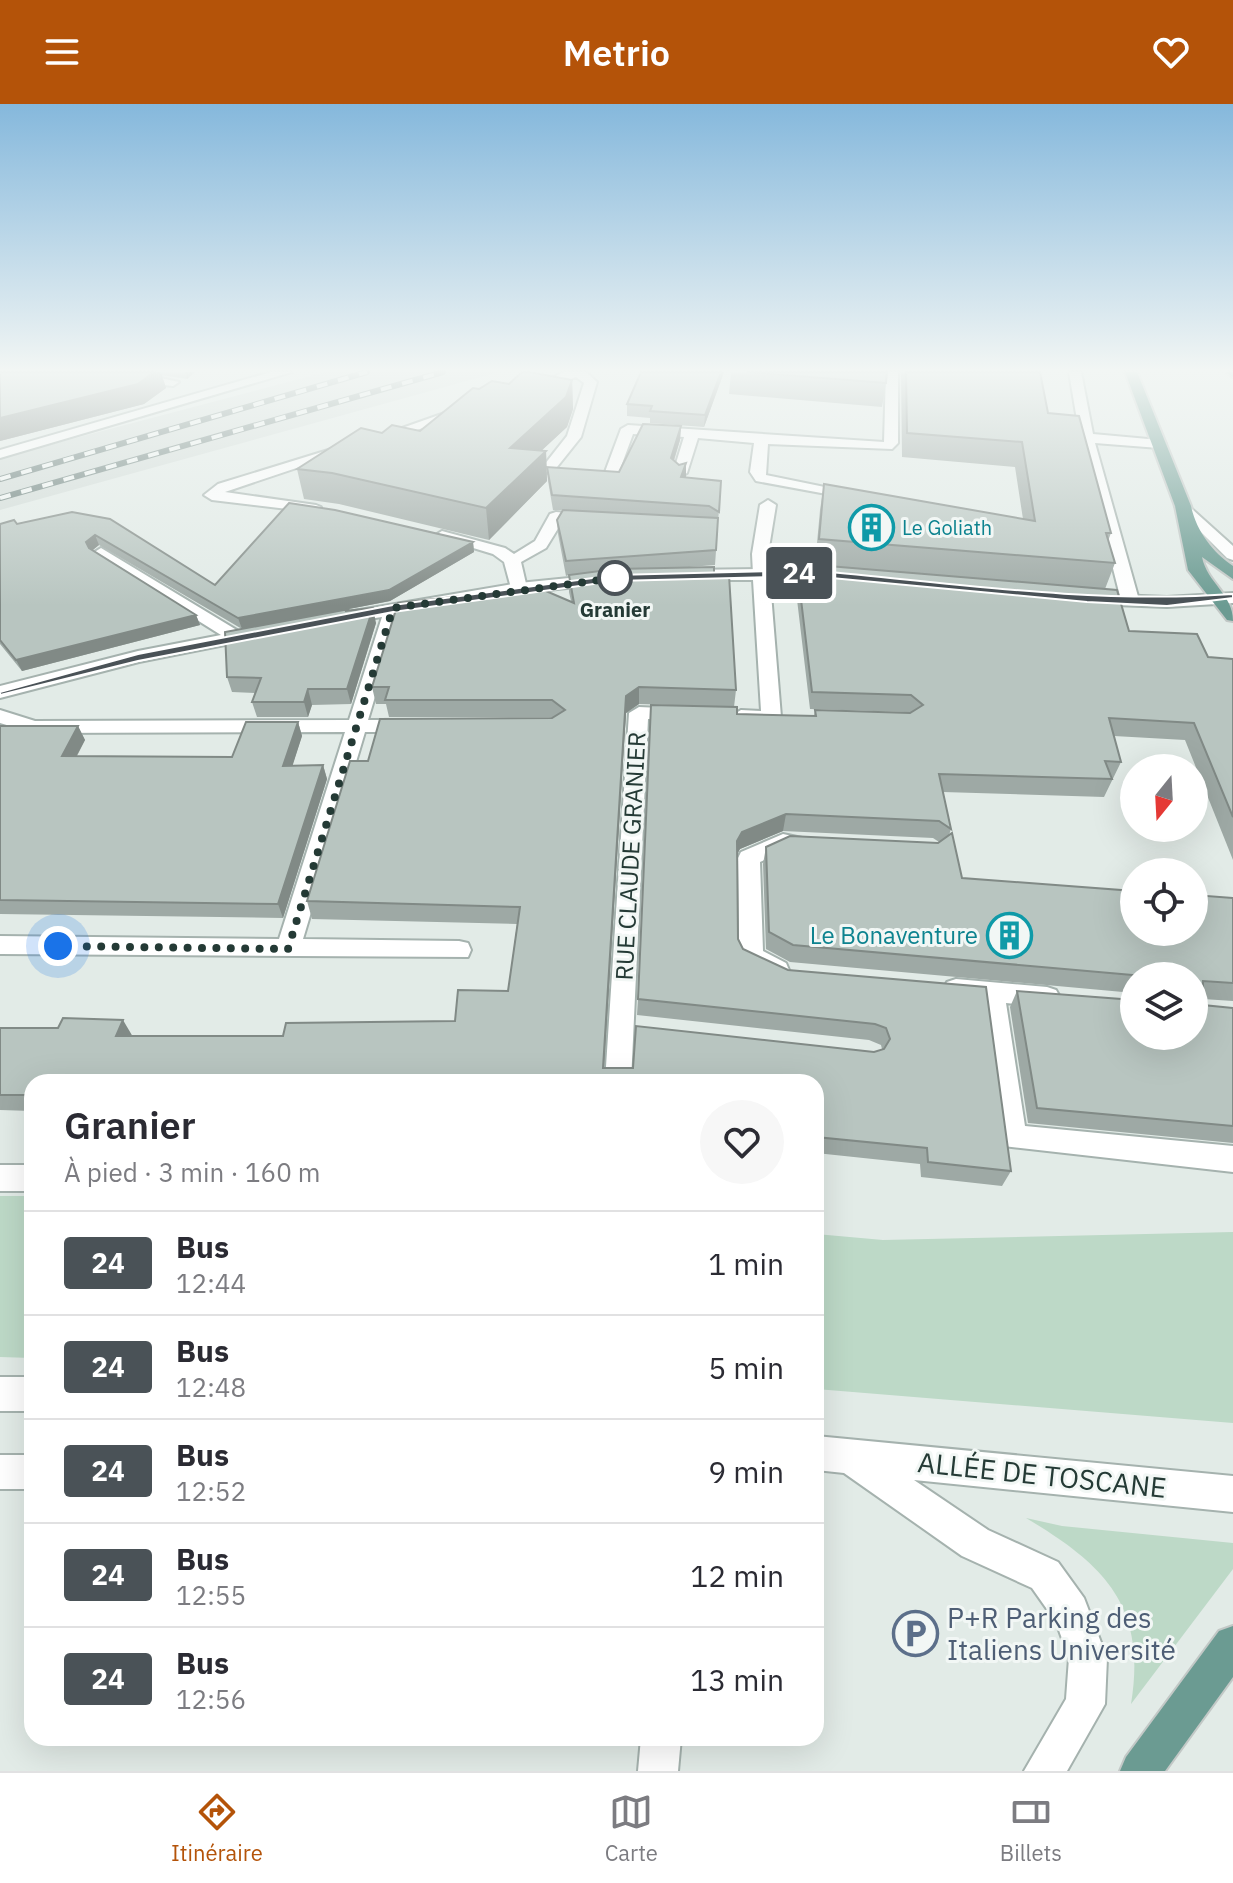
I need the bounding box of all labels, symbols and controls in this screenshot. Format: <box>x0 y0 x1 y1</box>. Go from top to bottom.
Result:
text: Metrio <box>563 29 670 76</box>
icon: menu <box>40 30 84 74</box>
icon: heart <box>1149 30 1193 74</box>
building icon: Le Goliath <box>847 504 895 552</box>
place label: Le Goliath <box>902 514 992 541</box>
line badge: 24 <box>763 547 835 599</box>
text: 24 <box>782 554 816 591</box>
marker: Granier <box>598 561 632 595</box>
place label: Granier <box>580 596 650 623</box>
street label: RUE CLAUDE GRANIER <box>608 731 652 981</box>
north arrow <box>1120 754 1208 842</box>
map controls <box>1120 754 1208 1050</box>
button: locate <box>1120 858 1208 946</box>
building icon: Le Bonaventure <box>985 912 1033 960</box>
place label: Le Bonaventure <box>810 919 978 951</box>
your location <box>38 926 78 966</box>
button: layers <box>1120 962 1208 1050</box>
text: Granier <box>64 1100 196 1149</box>
button: heart <box>700 1100 784 1184</box>
text: À pied · 3 min · 160 m <box>64 1155 321 1189</box>
text: Bus <box>176 1227 229 1266</box>
text: 24 <box>91 1244 125 1281</box>
text: 1 min <box>708 1244 784 1283</box>
text: 12:44 <box>176 1266 246 1300</box>
text: Bus <box>176 1331 229 1370</box>
text: 24 <box>91 1348 125 1385</box>
text: 5 min <box>708 1348 784 1387</box>
text: 12:48 <box>176 1370 246 1404</box>
text: Bus <box>176 1435 229 1474</box>
street label: ALLÉE DE TOSCANE <box>916 1443 1168 1506</box>
text: 24 <box>91 1452 125 1489</box>
text: 9 min <box>708 1452 784 1491</box>
text: 12:52 <box>176 1474 246 1508</box>
text: Bus <box>176 1539 229 1578</box>
text: 24 <box>91 1556 125 1593</box>
text: 12 min <box>690 1556 784 1595</box>
text: 12:55 <box>176 1578 246 1612</box>
place label: P+R Parking des Italiens Université <box>947 1599 1176 1668</box>
parking icon: P+R Parking des Italiens Université <box>892 1610 940 1658</box>
text: Bus <box>176 1643 229 1682</box>
text: 24 <box>91 1660 125 1697</box>
text: 13 min <box>690 1660 784 1699</box>
text: 12:56 <box>176 1682 246 1716</box>
tab: Itinéraire <box>171 1790 263 1867</box>
tab: Carte <box>605 1790 658 1867</box>
tab: Billets <box>1000 1790 1062 1867</box>

